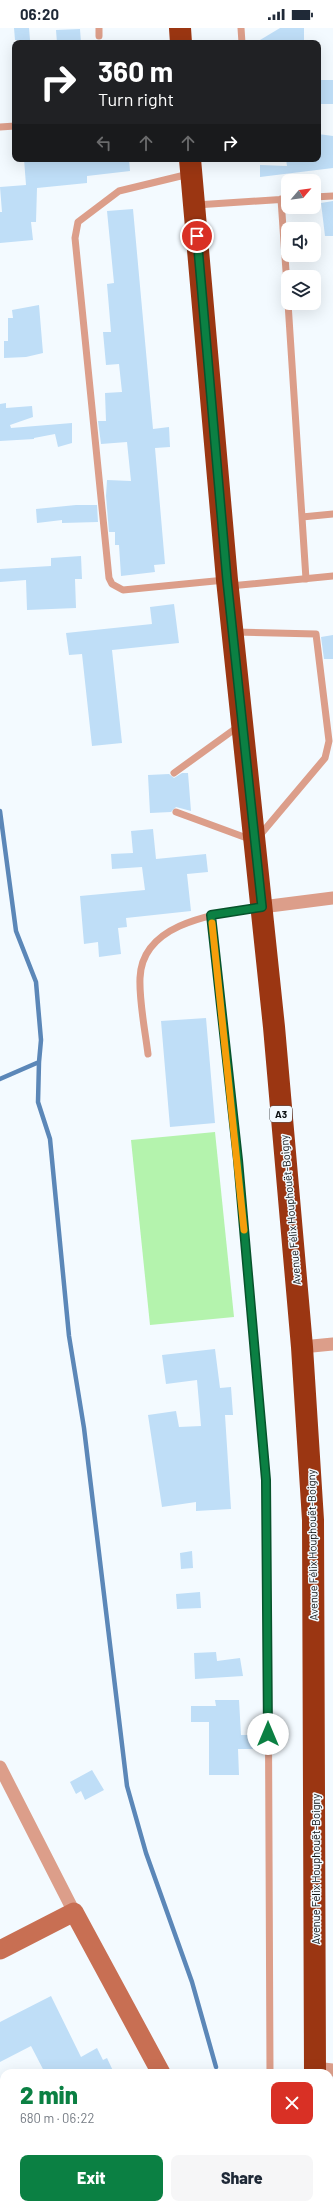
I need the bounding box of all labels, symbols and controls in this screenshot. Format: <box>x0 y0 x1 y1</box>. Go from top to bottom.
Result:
text: 06:20 <box>20 5 59 23</box>
text: 360 m <box>98 54 173 88</box>
icon: right <box>32 56 84 108</box>
text: Turn right <box>98 88 174 110</box>
icon: left <box>93 132 115 154</box>
icon: ahead <box>135 132 157 154</box>
icon: ahead <box>177 132 199 154</box>
icon: right <box>219 132 241 154</box>
north arrow <box>281 174 321 214</box>
map controls <box>281 174 321 310</box>
pin <box>180 219 214 253</box>
button: sound <box>281 222 321 262</box>
icon: arrive <box>186 225 208 247</box>
button: layers <box>281 270 321 310</box>
road number: A3 <box>270 1106 292 1122</box>
street label: Avenue Félix Houphouët-Boigny <box>277 1134 303 1286</box>
street label: Avenue Félix Houphouët-Boigny <box>304 1469 320 1621</box>
position arrow <box>247 1713 289 1755</box>
street label: Avenue Félix Houphouët-Boigny <box>309 1794 322 1944</box>
text: 2 min <box>20 2080 78 2109</box>
button: close <box>271 2082 313 2124</box>
text: 680 m · 06:22 <box>20 2110 94 2126</box>
button: Exit <box>20 2155 163 2201</box>
button: Share <box>171 2155 313 2201</box>

